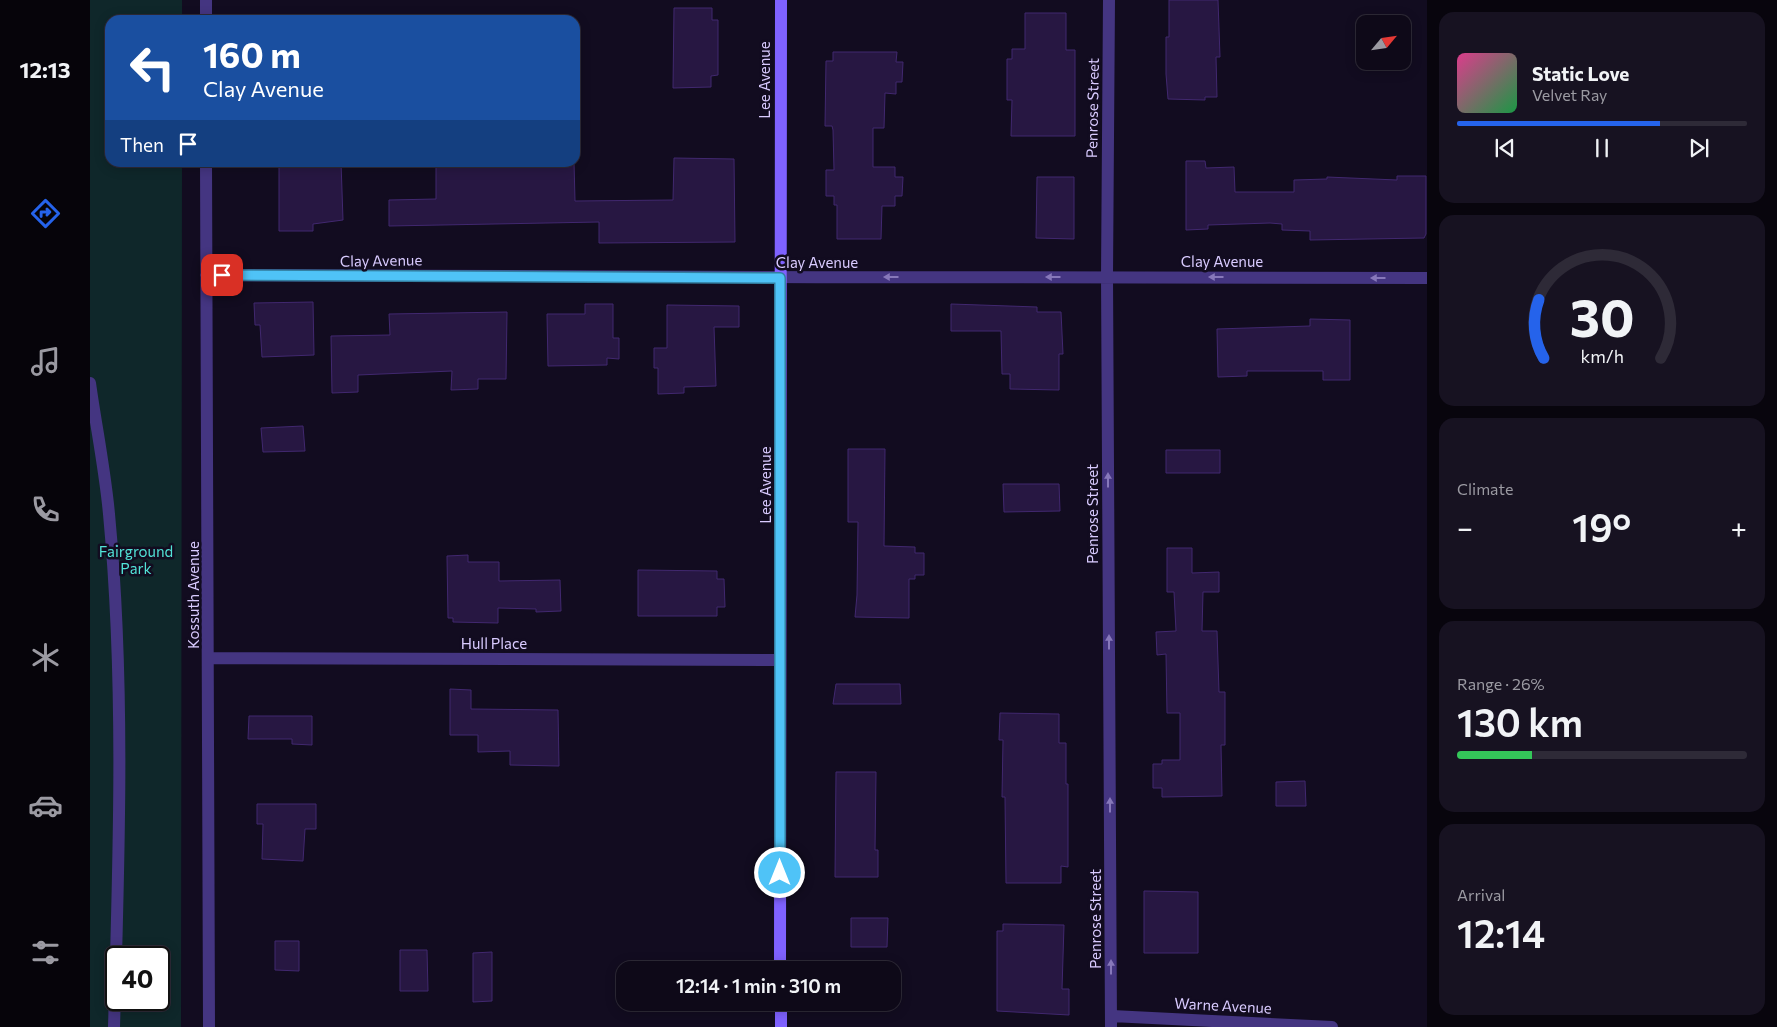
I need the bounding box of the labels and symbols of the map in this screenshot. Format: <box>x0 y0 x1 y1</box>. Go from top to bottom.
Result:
north arrow <box>1356 15 1411 70</box>
street label: Lee Avenue <box>755 41 773 119</box>
street label: Penrose Street <box>1082 58 1102 158</box>
street label: Clay Avenue <box>340 250 422 270</box>
street label: Clay Avenue <box>1181 252 1263 270</box>
street label: Clay Avenue <box>776 253 858 271</box>
pin <box>201 254 243 296</box>
one-way arrow <box>883 273 899 281</box>
one-way arrow <box>1045 273 1061 281</box>
one-way arrow <box>1208 273 1224 281</box>
one-way arrow <box>1370 274 1386 282</box>
street label: Lee Avenue <box>756 446 774 524</box>
street label: Penrose Street <box>1083 464 1101 564</box>
one-way arrow <box>1104 472 1112 488</box>
street label: Kossuth Avenue <box>184 541 202 649</box>
park label: Fairground Park <box>99 542 173 577</box>
street label: Hull Place <box>461 634 527 652</box>
one-way arrow <box>1105 634 1113 650</box>
one-way arrow <box>1106 797 1114 813</box>
position arrow <box>753 846 805 898</box>
street label: Penrose Street <box>1086 869 1104 969</box>
speed limit sign: 40 <box>105 946 170 1011</box>
one-way arrow <box>1107 959 1115 975</box>
street label: Warne Avenue <box>1174 993 1272 1017</box>

